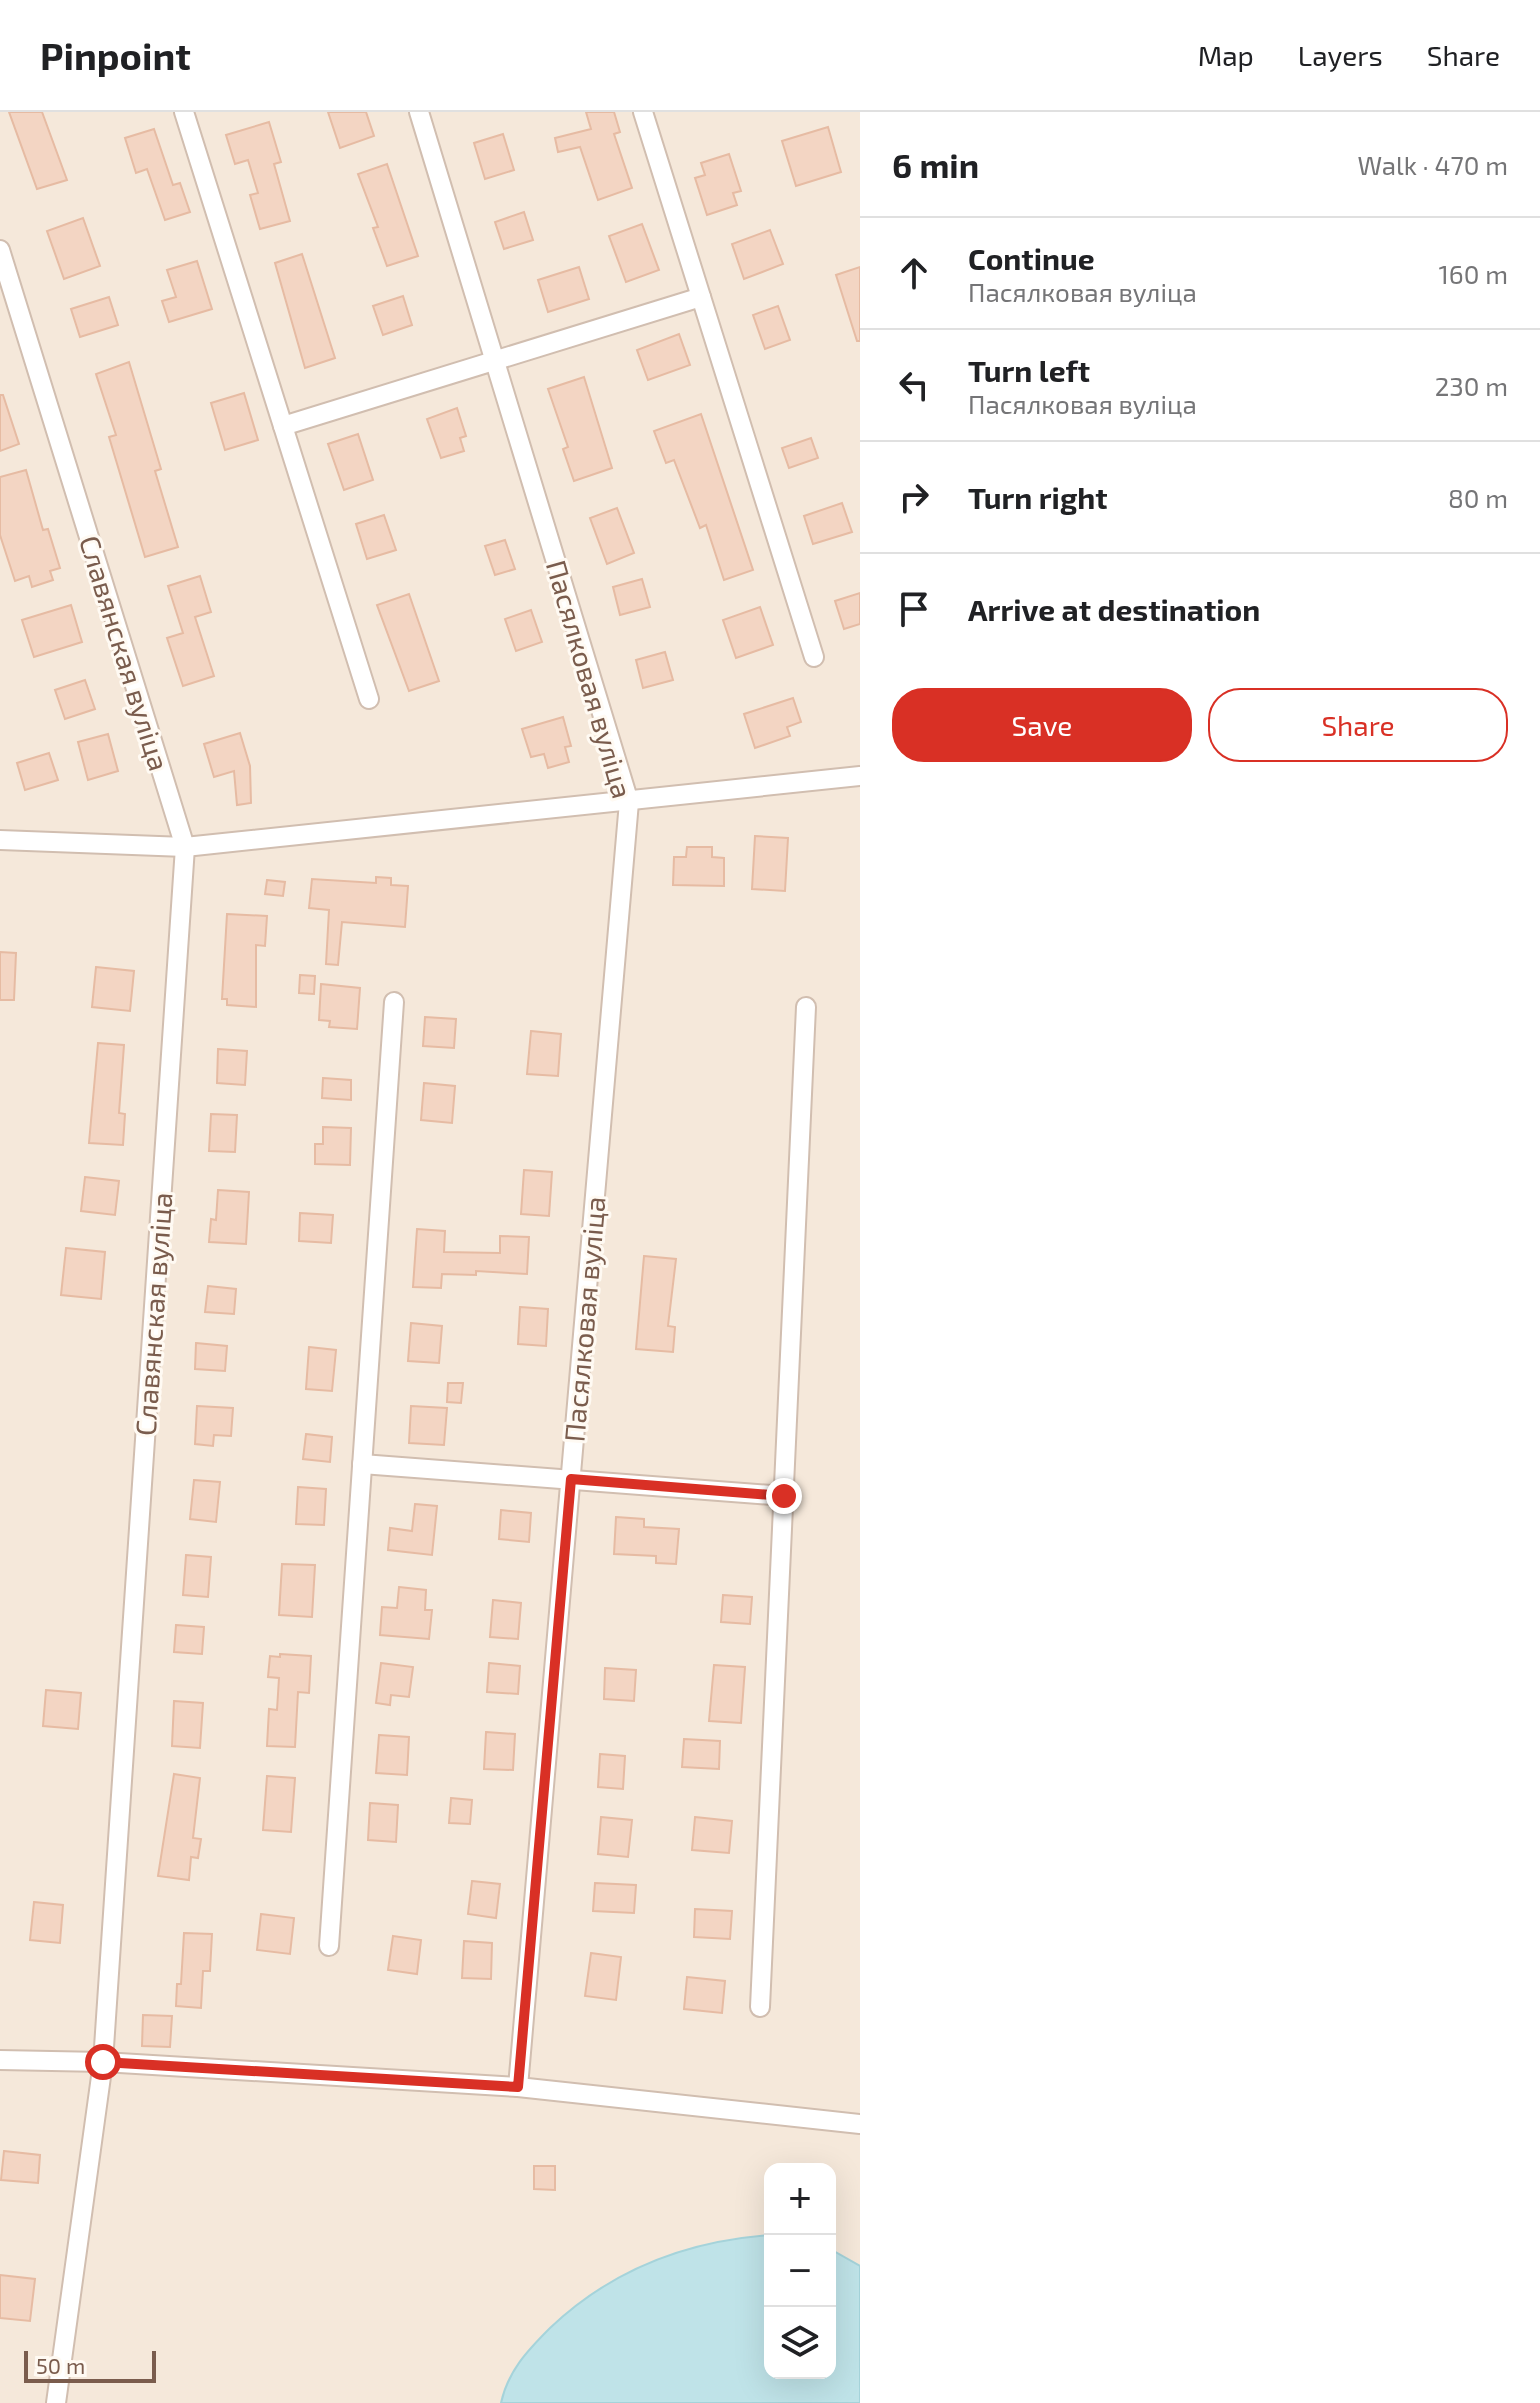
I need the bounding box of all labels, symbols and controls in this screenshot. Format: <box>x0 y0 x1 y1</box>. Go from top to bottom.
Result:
text: Pinpoint <box>40 32 191 78</box>
text: Map <box>1198 38 1254 72</box>
text: Layers <box>1298 38 1383 72</box>
text: Share <box>1427 38 1500 72</box>
text: 6 min <box>892 144 979 185</box>
text: Walk · 470 m <box>1357 149 1508 180</box>
text: Continue <box>968 240 1095 276</box>
icon: ahead <box>892 251 936 295</box>
text: 160 m <box>1439 258 1508 289</box>
text: Пасялковая вуліца <box>968 276 1197 307</box>
text: Turn left <box>968 352 1090 388</box>
icon: left <box>892 363 936 407</box>
text: 230 m <box>1435 370 1508 401</box>
text: Пасялковая вуліца <box>968 388 1197 419</box>
icon: right <box>892 475 936 519</box>
text: Turn right <box>968 479 1108 515</box>
text: 80 m <box>1448 482 1508 513</box>
street label: Славянская вуліца <box>73 531 177 775</box>
street label: Пасялковая вуліца <box>540 556 640 802</box>
icon: arrive <box>892 587 936 631</box>
text: Arrive at destination <box>968 591 1260 627</box>
button: Save <box>892 688 1192 762</box>
button: Share <box>1208 688 1508 762</box>
street label: Славянская вуліца <box>128 1191 178 1437</box>
street label: Пасялковая вуліца <box>556 1195 612 1443</box>
route end <box>766 1478 802 1514</box>
route start <box>85 2044 121 2080</box>
map controls <box>764 2163 836 2379</box>
button: + <box>764 2163 836 2235</box>
button: − <box>764 2235 836 2307</box>
button: layers <box>764 2307 836 2379</box>
scale bar <box>24 2347 156 2383</box>
text: 50 m <box>36 2352 85 2378</box>

